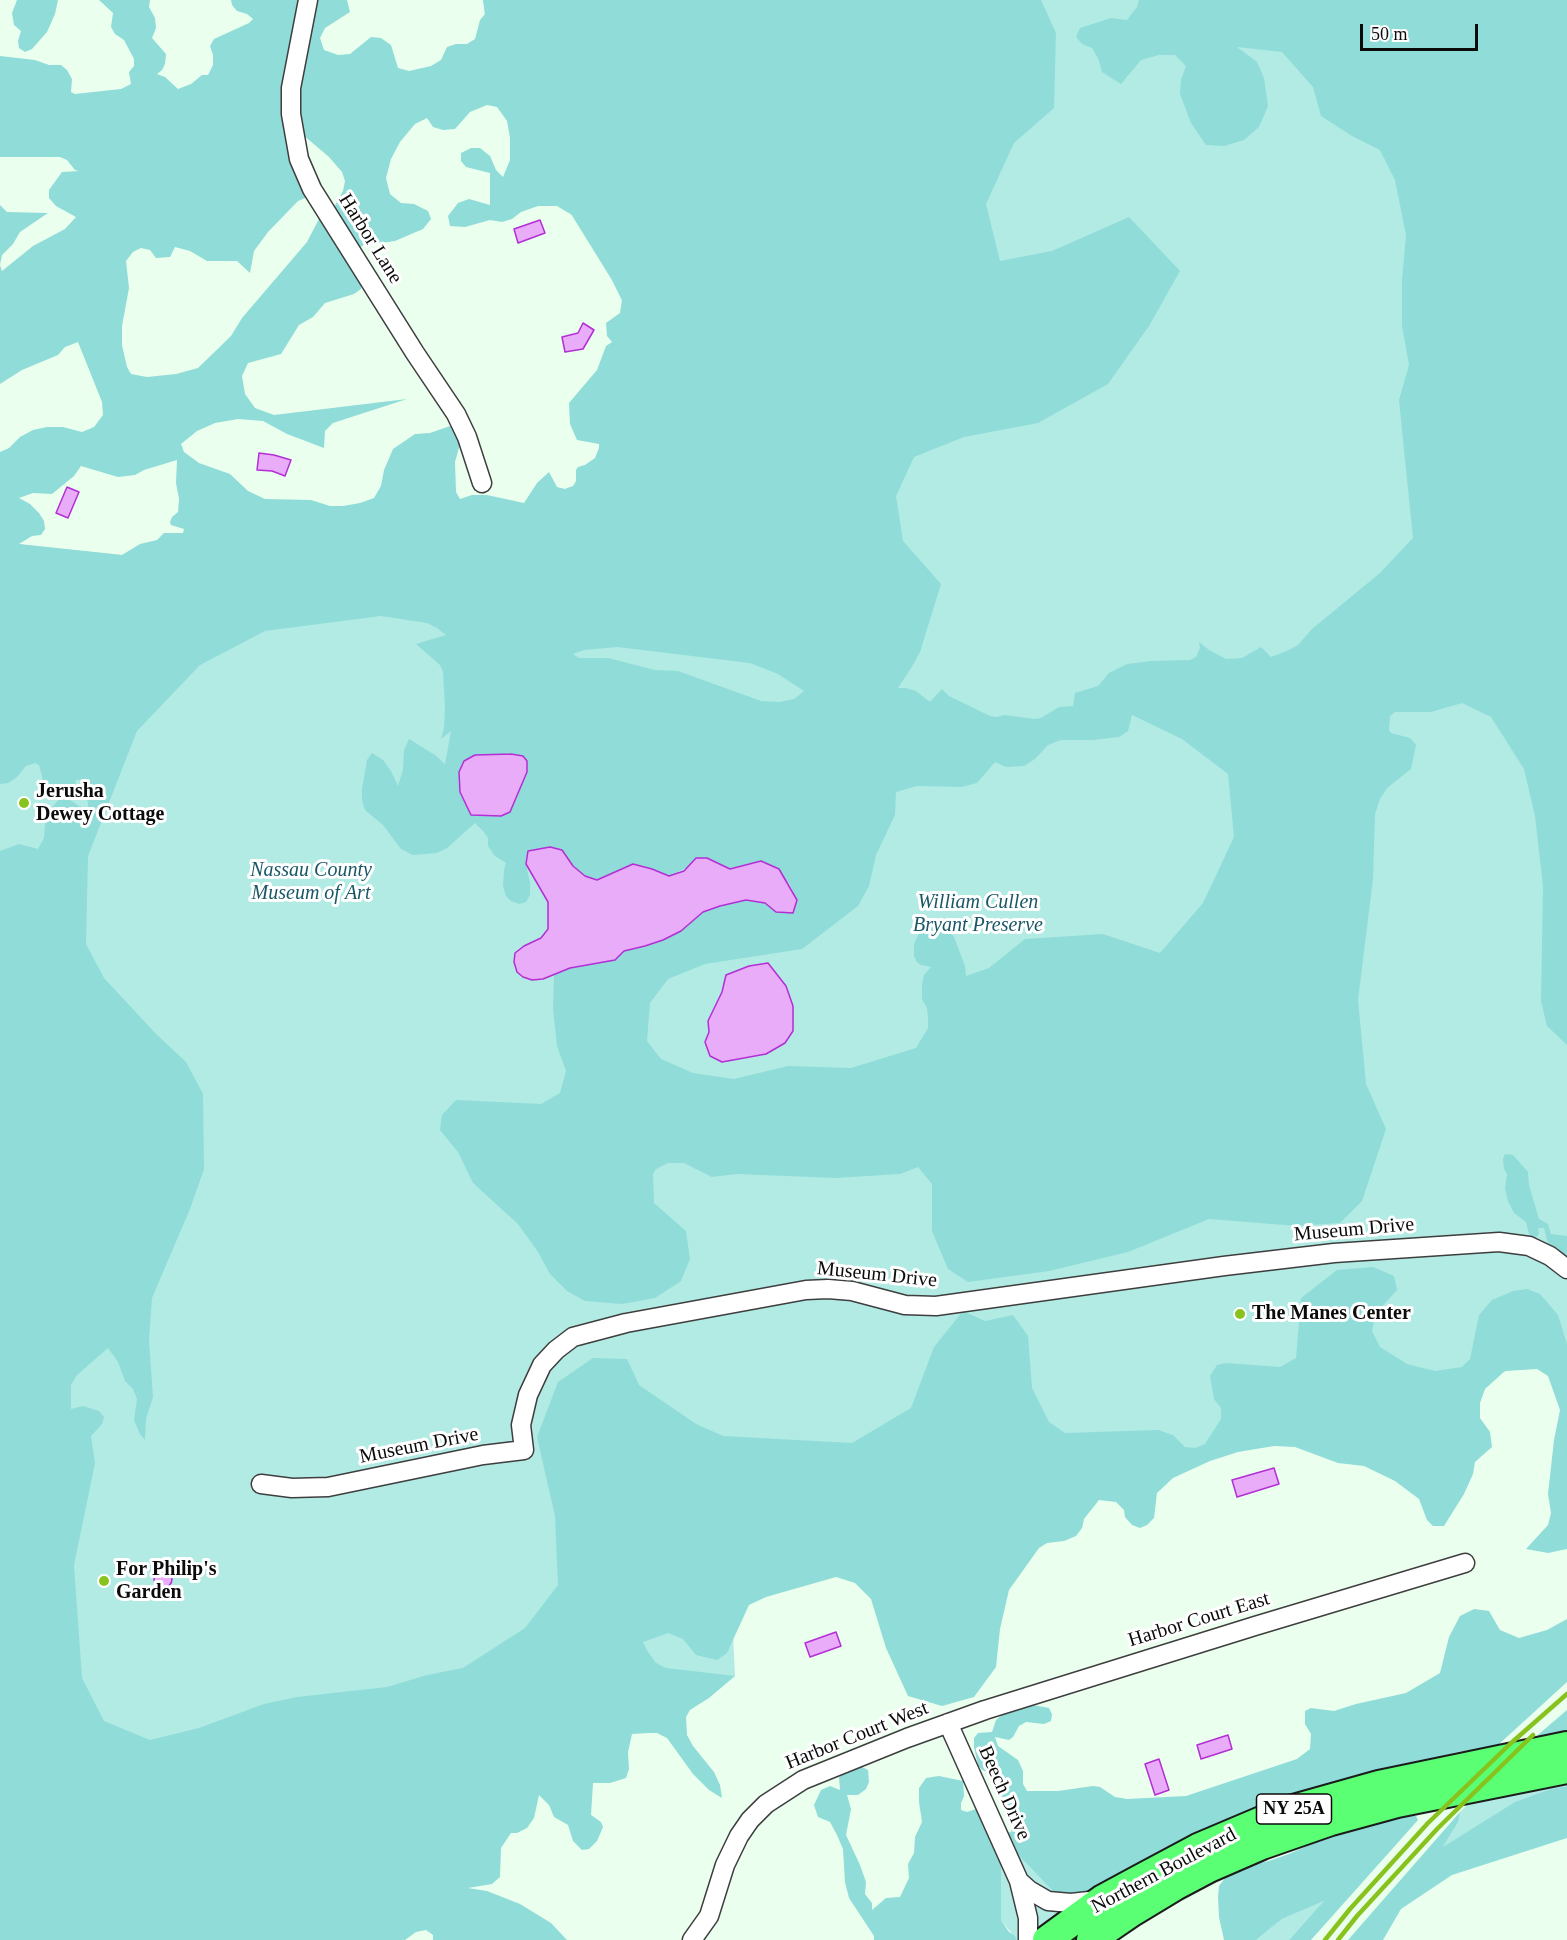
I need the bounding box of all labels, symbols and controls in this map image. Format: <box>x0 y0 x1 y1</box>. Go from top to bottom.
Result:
scale bar <box>1363 12 1482 50</box>
text: 50 m <box>1371 24 1408 44</box>
street label: Harbor Lane <box>333 190 407 288</box>
place label: Jerusha Dewey Cottage <box>36 780 164 827</box>
marker: Jerusha Dewey Cottage <box>17 796 31 810</box>
park label: Nassau County Museum of Art <box>250 859 372 906</box>
park label: William Cullen Bryant Preserve <box>913 891 1043 938</box>
street label: Museum Drive <box>1293 1213 1415 1247</box>
street label: Museum Drive <box>816 1257 938 1293</box>
place label: The Manes Center <box>1252 1302 1411 1326</box>
marker: The Manes Center <box>1233 1307 1247 1321</box>
street label: Museum Drive <box>358 1423 480 1469</box>
place label: For Philip's Garden <box>116 1558 217 1605</box>
marker: For Philip's Garden <box>97 1574 111 1588</box>
street label: Harbor Court East <box>1125 1587 1273 1653</box>
street label: Harbor Court West <box>782 1696 932 1776</box>
street label: Beech Drive <box>973 1742 1035 1844</box>
road number: NY 25A <box>1256 1794 1332 1824</box>
street label: Northern Boulevard <box>1088 1823 1240 1919</box>

